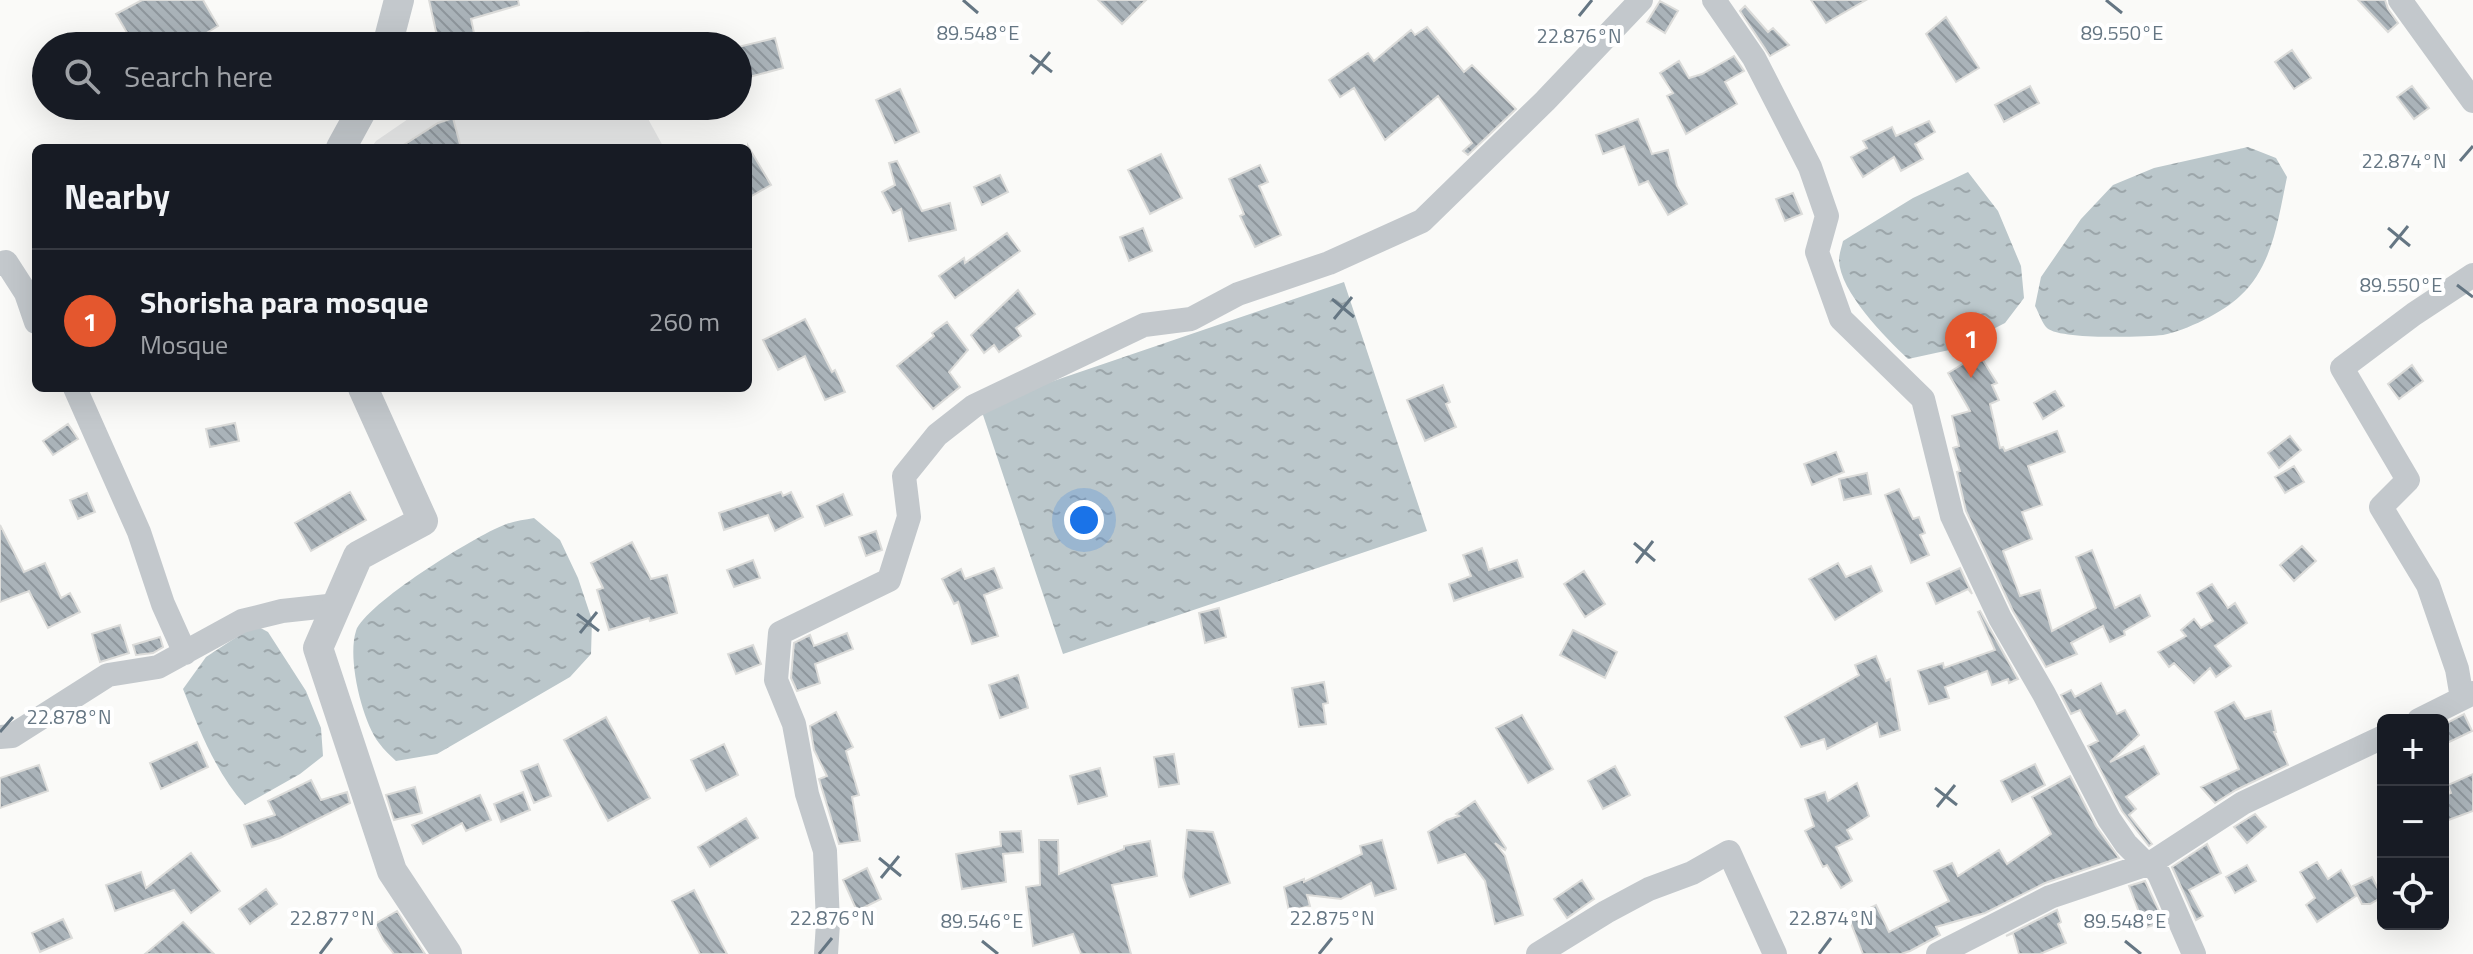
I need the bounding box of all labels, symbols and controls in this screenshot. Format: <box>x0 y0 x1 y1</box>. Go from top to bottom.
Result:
text: 89.548°E <box>937 17 1019 48</box>
text: 89.550°E <box>2081 17 2163 48</box>
text: 22.876°N <box>1536 20 1622 51</box>
search box <box>32 32 752 120</box>
text: Search here <box>124 53 273 99</box>
icon: search <box>60 54 104 98</box>
text: 22.874°N <box>2361 145 2447 176</box>
text: Nearby <box>64 170 170 222</box>
text: 89.550°E <box>2360 269 2442 300</box>
text: Shorisha para mosque <box>140 279 429 325</box>
text: 1 <box>83 302 97 341</box>
text: 260 m <box>649 302 720 341</box>
pin: 1 <box>1945 312 1997 378</box>
text: Mosque <box>140 325 228 364</box>
your location <box>1064 500 1104 540</box>
text: 22.878°N <box>26 701 112 732</box>
map controls <box>2377 714 2449 930</box>
button: + <box>2377 714 2449 786</box>
button: − <box>2377 786 2449 858</box>
button: locate <box>2377 858 2449 930</box>
text: 22.877°N <box>289 902 375 933</box>
text: 22.876°N <box>789 902 875 933</box>
text: 22.875°N <box>1289 902 1375 933</box>
text: 22.874°N <box>1788 902 1874 933</box>
text: 89.546°E <box>941 905 1023 936</box>
text: 89.548°E <box>2084 905 2166 936</box>

